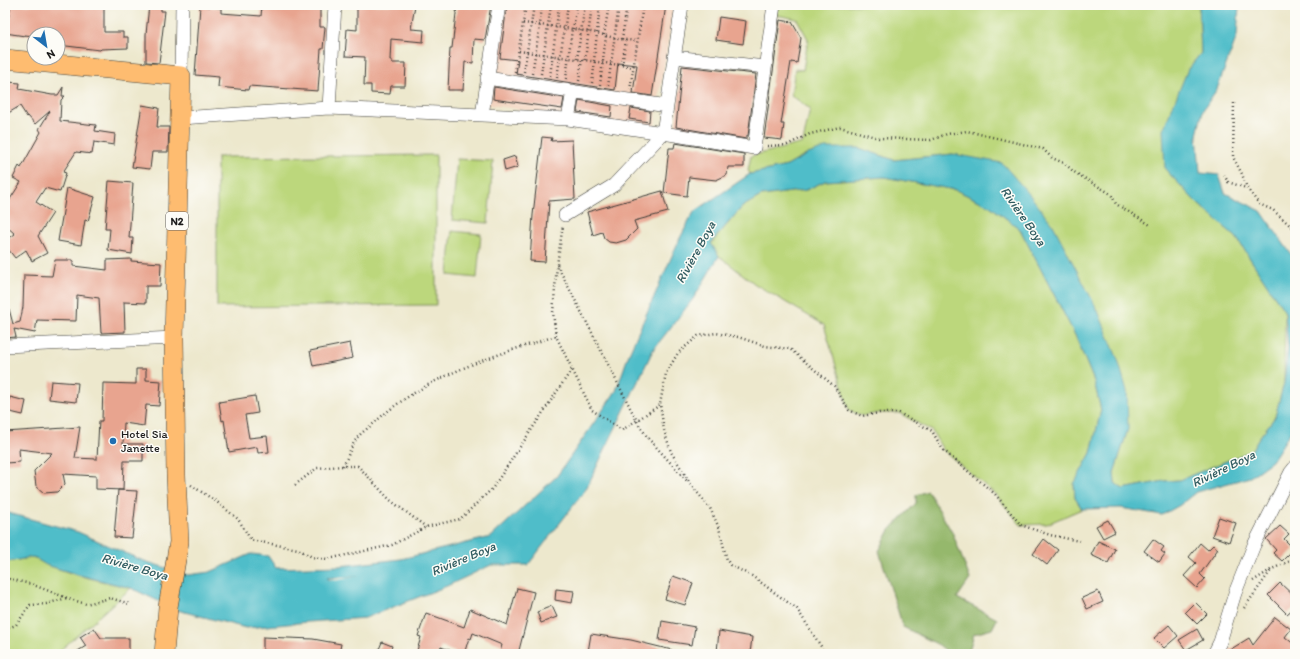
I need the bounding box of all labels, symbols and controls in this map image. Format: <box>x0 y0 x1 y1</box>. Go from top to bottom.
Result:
north arrow <box>26 26 66 66</box>
text: N <box>44 47 57 62</box>
water label: Rivière Boya <box>998 184 1050 249</box>
road number: N2 <box>166 212 188 230</box>
water label: Rivière Boya <box>672 218 719 286</box>
place label: Hotel Sia Janette <box>121 427 168 455</box>
marker: Hotel Sia Janette <box>108 436 118 446</box>
water label: Rivière Boya <box>1189 446 1258 490</box>
water label: Rivière Boya <box>429 538 498 579</box>
water label: Rivière Boya <box>100 550 170 583</box>

